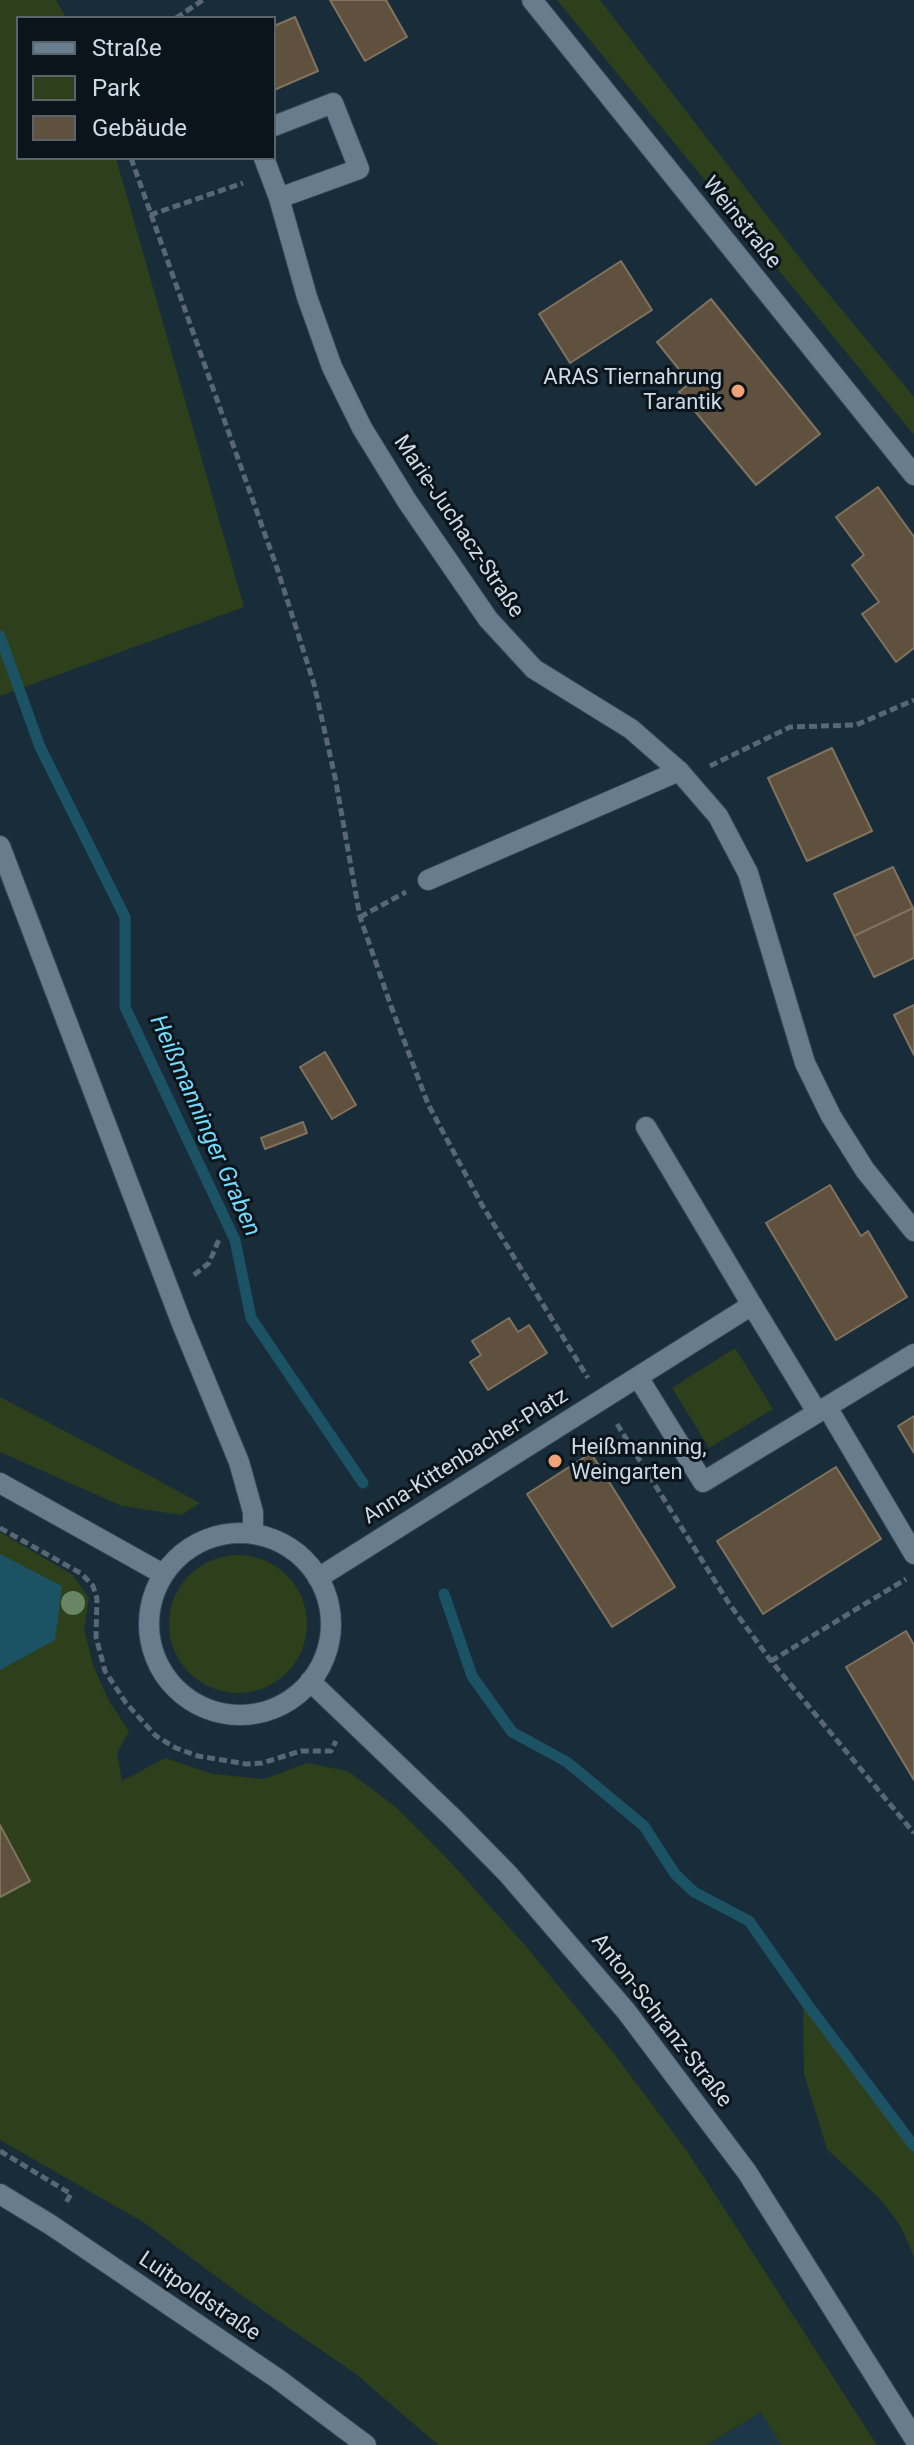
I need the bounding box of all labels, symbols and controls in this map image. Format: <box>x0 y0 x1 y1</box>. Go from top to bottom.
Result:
legend <box>16 16 276 160</box>
text: Straße <box>92 34 162 62</box>
text: Park <box>92 74 140 102</box>
text: Gebäude <box>92 114 187 142</box>
street label: Weinstraße <box>696 172 786 274</box>
place label: ARAS Tiernahrung Tarantik <box>543 365 722 416</box>
marker: ARAS Tiernahrung Tarantik <box>729 382 747 400</box>
street label: Marie-Juchacz-Straße <box>387 431 529 623</box>
water label: Heißmanninger Graben <box>142 1011 266 1241</box>
street label: Anna-Kittenbacher-Platz <box>359 1383 573 1531</box>
place label: Heißmanning, Weingarten <box>571 1435 707 1486</box>
marker: Heißmanning, Weingarten <box>546 1452 564 1470</box>
street label: Anton-Schranz-Straße <box>585 1929 737 2113</box>
street label: Luitpoldstraße <box>133 2247 265 2347</box>

